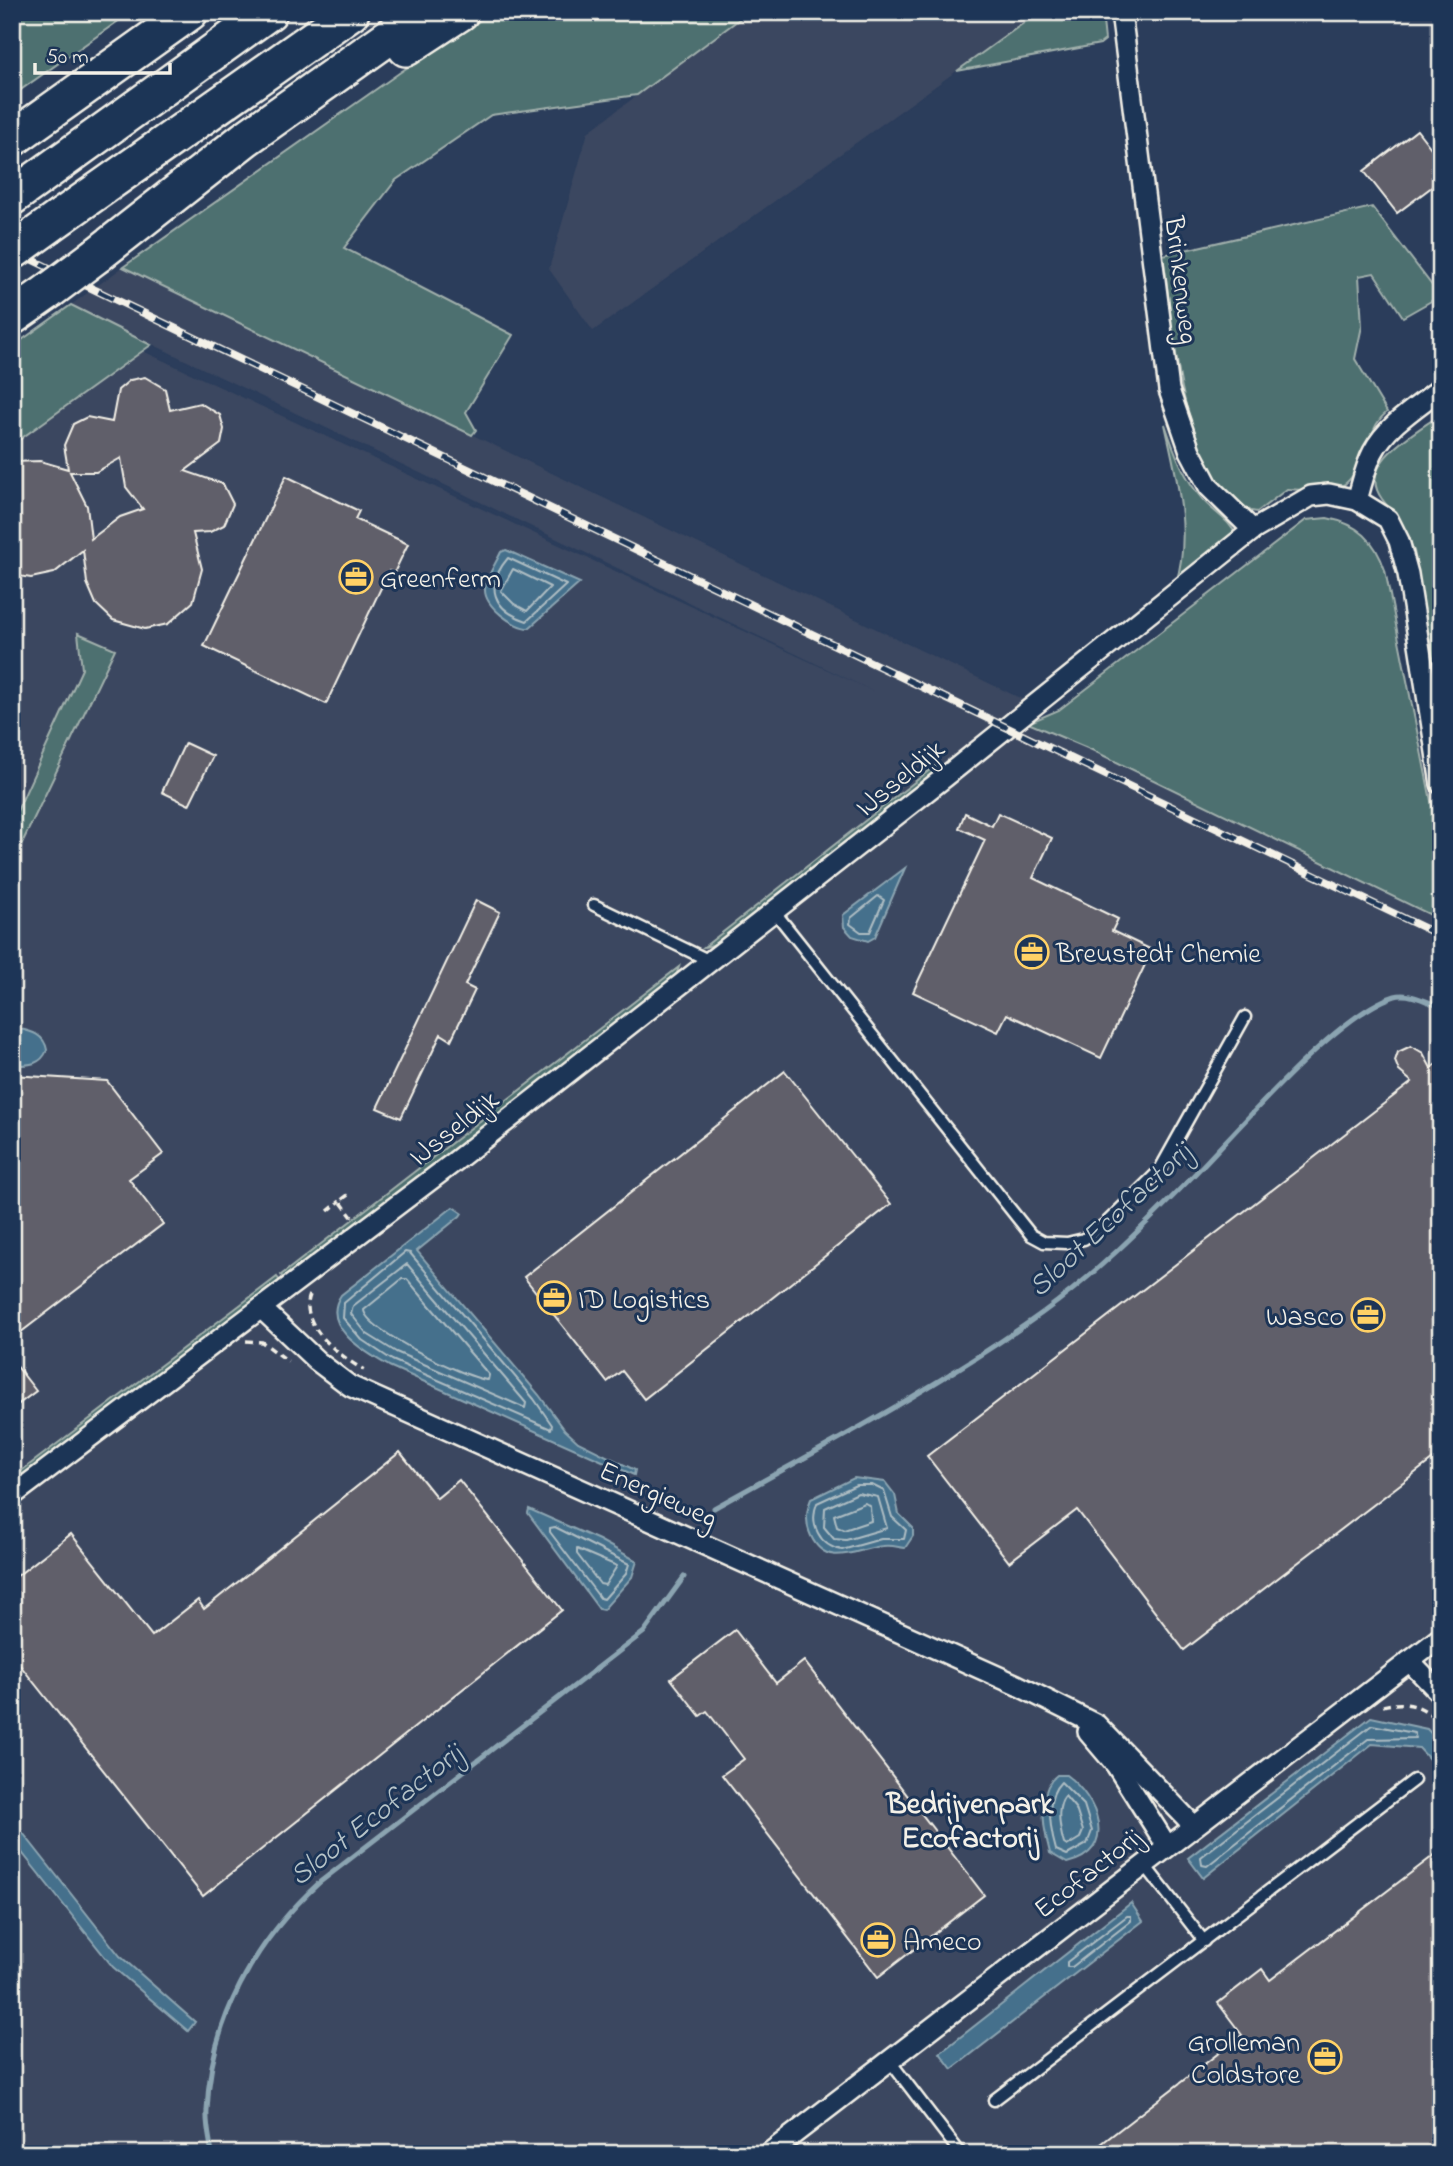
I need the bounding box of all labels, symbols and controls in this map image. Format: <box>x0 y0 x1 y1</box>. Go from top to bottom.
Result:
scale bar <box>35 32 170 76</box>
text: 50 m <box>46 43 89 73</box>
street label: Brinkenweg <box>1151 213 1208 347</box>
office icon: Greenferm <box>337 558 375 596</box>
place label: Greenferm <box>380 560 501 601</box>
street label: IJsseldijk <box>848 730 955 829</box>
office icon: Breustedt Chemie <box>1013 933 1051 971</box>
place label: Breustedt Chemie <box>1055 935 1261 976</box>
street label: IJsseldijk <box>401 1081 510 1178</box>
water label: Sloot Ecofactorij <box>1019 1131 1205 1309</box>
office icon: ID Logistics <box>535 1279 573 1317</box>
place label: ID Logistics <box>578 1281 710 1322</box>
office icon: Wasco <box>1349 1296 1387 1334</box>
place label: Wasco <box>1266 1298 1344 1339</box>
street label: Energieweg <box>592 1452 723 1540</box>
water label: Sloot Ecofactorij <box>281 1733 475 1898</box>
district label: Bedrijvenpark Ecofactorij <box>885 1784 1054 1862</box>
street label: Ecofactorij <box>1026 1818 1153 1930</box>
office icon: Ameco <box>859 1921 897 1959</box>
place label: Ameco <box>903 1923 982 1964</box>
place label: Grolleman Coldstore <box>1187 2024 1300 2097</box>
office icon: Grolleman Coldstore <box>1306 2038 1344 2076</box>

